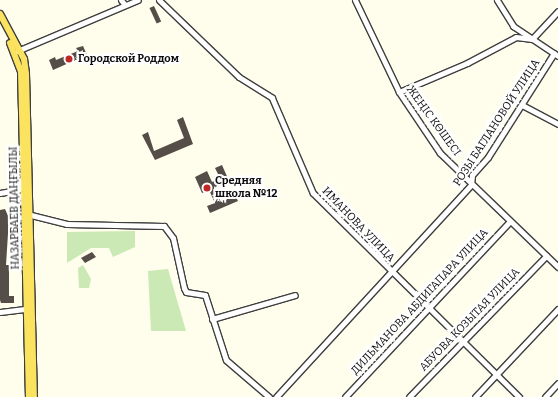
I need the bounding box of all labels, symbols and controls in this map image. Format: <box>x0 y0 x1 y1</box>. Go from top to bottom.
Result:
place label: Городской Роддом <box>78 52 179 66</box>
marker: Городской Роддом <box>63 53 75 65</box>
street label: РОЗЫ БАГЛАНОВОЙ УЛИЦА <box>451 57 543 189</box>
street label: ЖЕҢІС КӨШЕСІ <box>403 83 463 159</box>
street label: НАЗАРБАЕВ ДАҢҒЫЛЫ <box>7 146 23 270</box>
place label: Средняя школа №12 <box>215 175 277 201</box>
marker: Средняя школа №12 <box>202 183 212 193</box>
street label: ИМАНОВА УЛИЦА <box>319 185 397 265</box>
street label: ДИЛЬМАНОВА АБДИГАПАРА УЛИЦА <box>349 226 491 378</box>
street label: АБУОВА КОЗЫТАЯ УЛИЦА <box>417 266 523 374</box>

